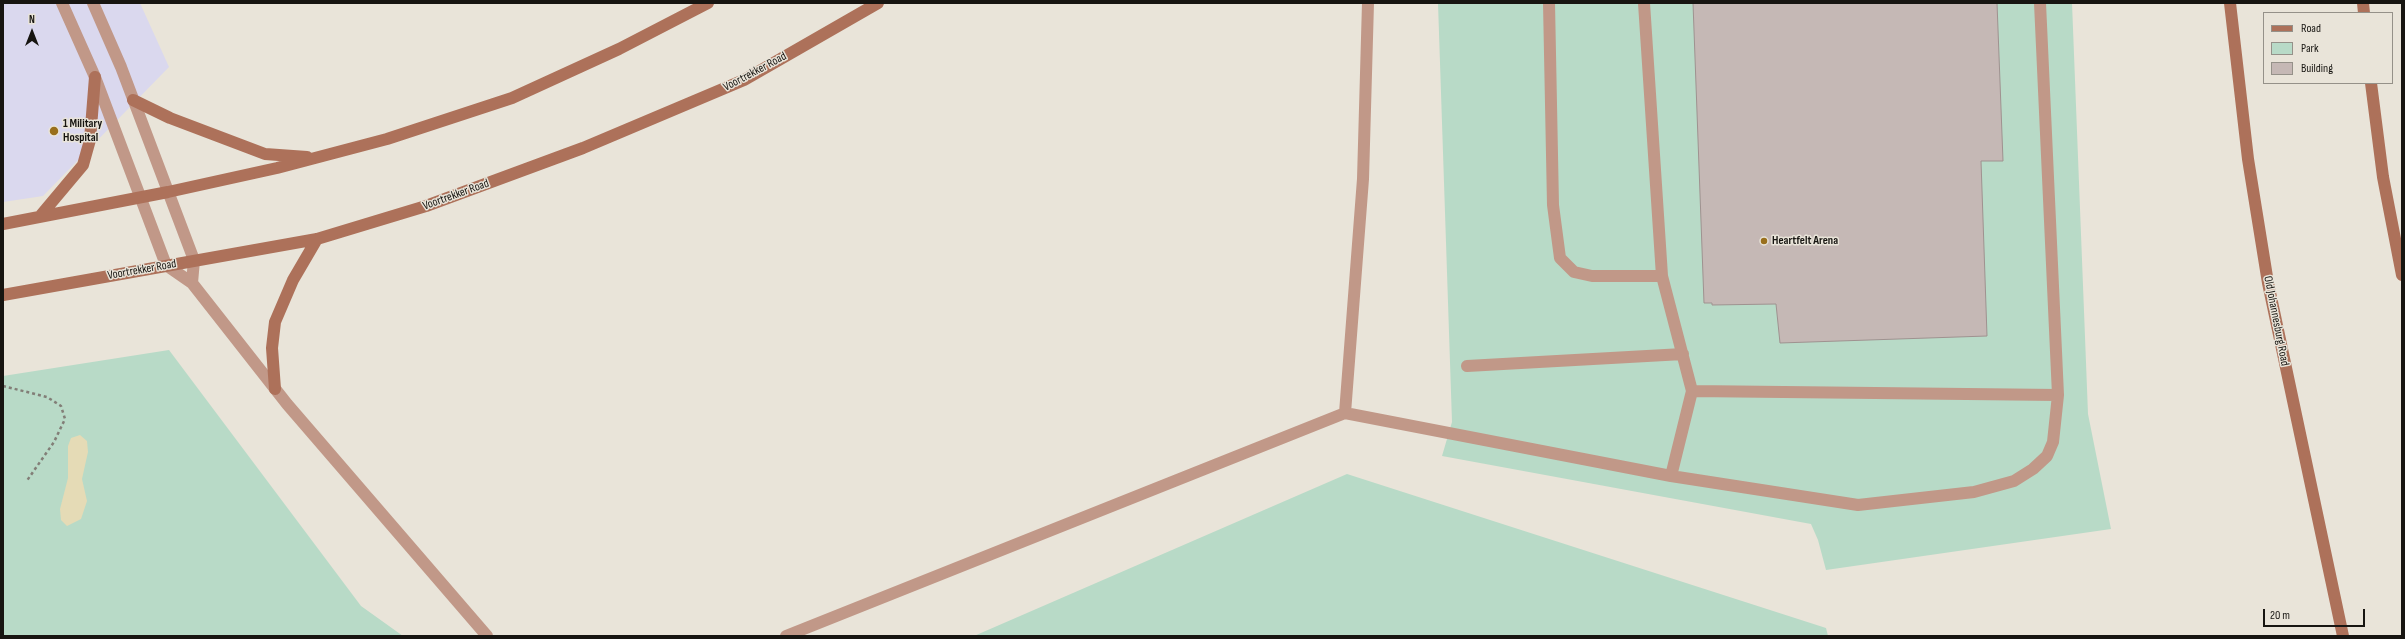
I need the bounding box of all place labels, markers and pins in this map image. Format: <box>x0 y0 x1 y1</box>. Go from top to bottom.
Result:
place label: 1 Military Hospital <box>63 117 102 145</box>
marker: 1 Military Hospital <box>48 125 60 137</box>
place label: Heartfelt Arena <box>1772 234 1838 248</box>
marker: Heartfelt Arena <box>1759 236 1769 246</box>

